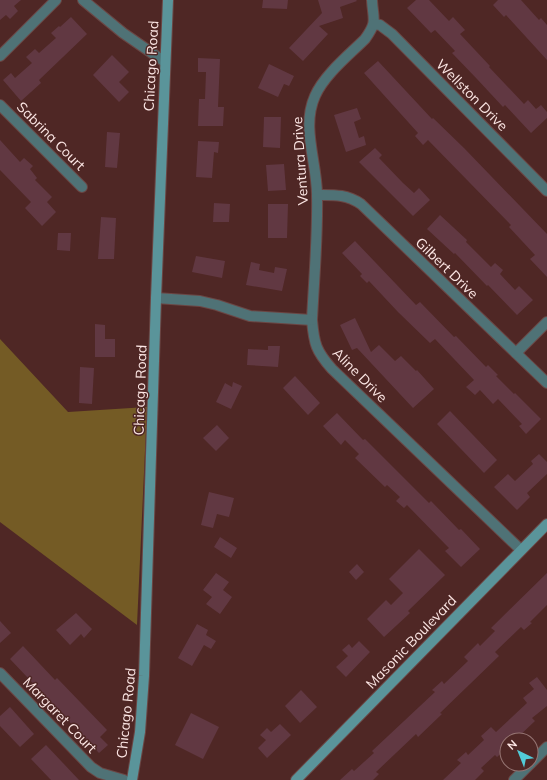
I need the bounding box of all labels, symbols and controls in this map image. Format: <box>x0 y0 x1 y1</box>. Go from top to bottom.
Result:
street label: Chicago Road <box>140 20 162 112</box>
street label: Wellston Drive <box>432 55 512 135</box>
street label: Sabrina Court <box>13 98 89 174</box>
street label: Ventura Drive <box>288 116 312 206</box>
street label: Gilbert Drive <box>412 233 482 303</box>
street label: Chicago Road <box>129 344 151 436</box>
street label: Aline Drive <box>329 344 391 406</box>
street label: Masonic Boulevard <box>362 592 460 692</box>
street label: Chicago Road <box>112 667 140 759</box>
street label: Margaret Court <box>19 673 101 757</box>
north arrow <box>499 732 539 772</box>
text: N <box>504 737 520 753</box>

